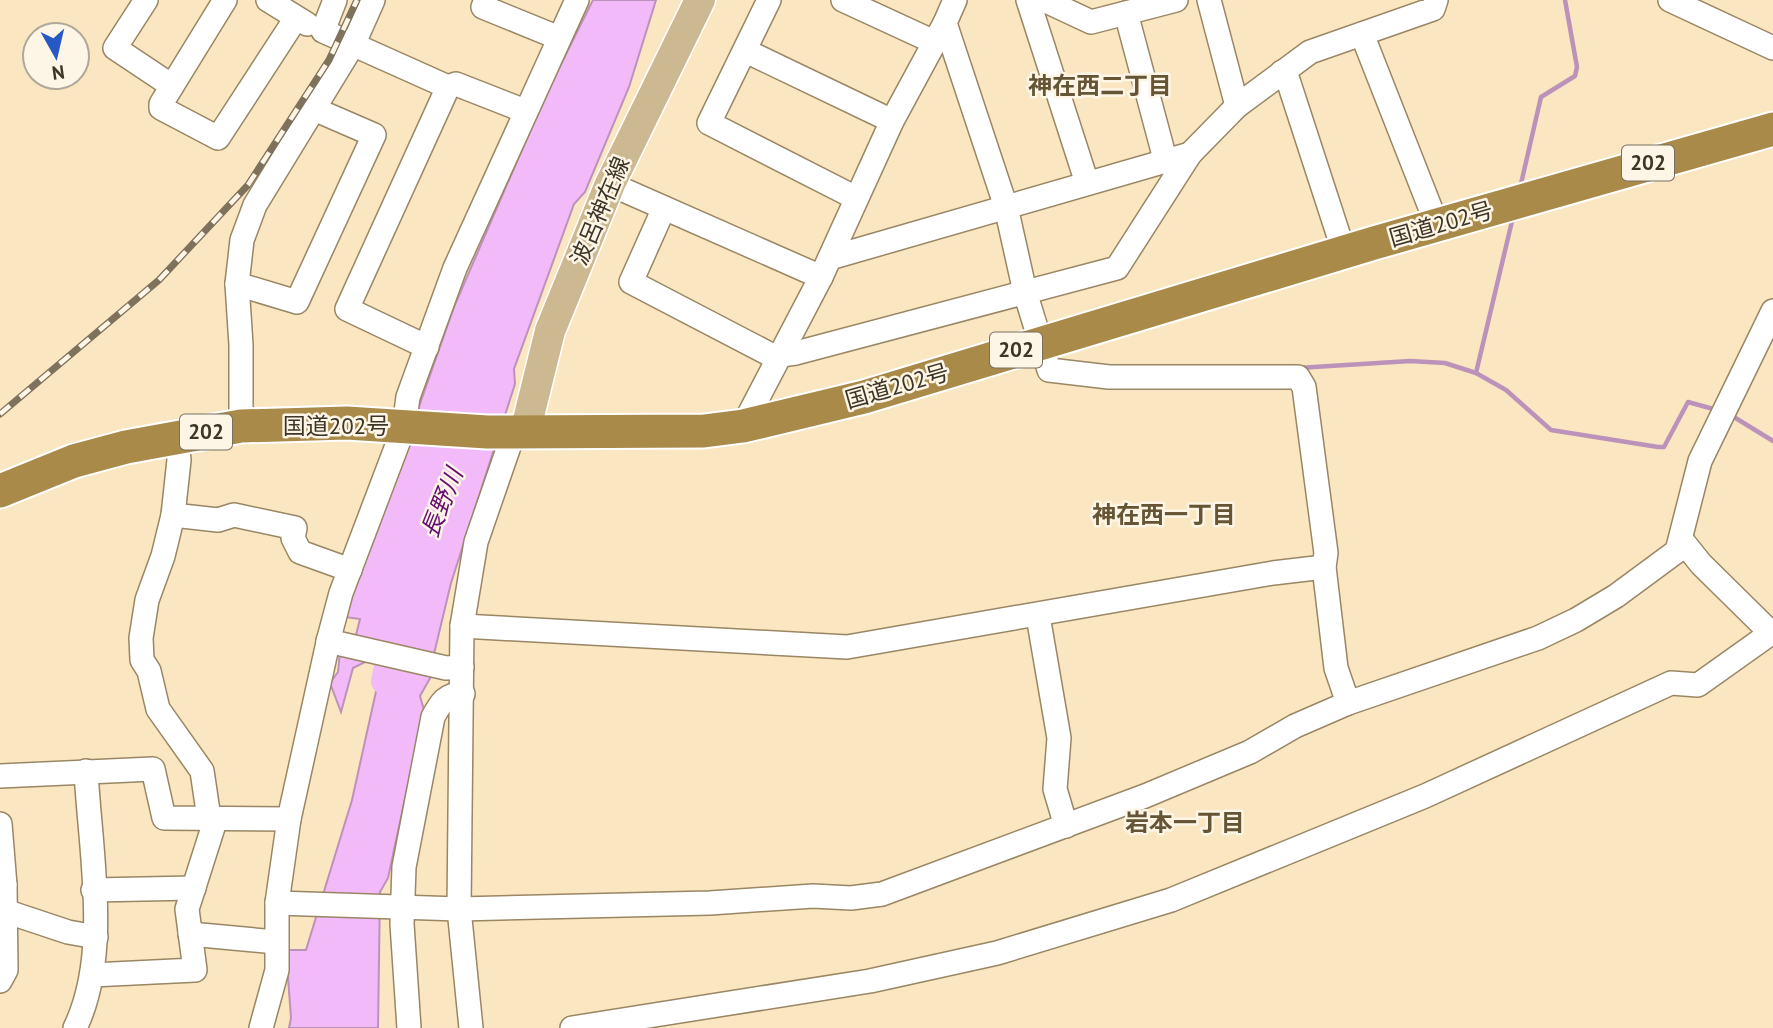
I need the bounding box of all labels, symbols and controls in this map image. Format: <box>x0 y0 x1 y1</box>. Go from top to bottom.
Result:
north arrow <box>21 21 91 91</box>
text: N <box>51 60 66 86</box>
district label: 神在西二丁目 <box>1028 70 1172 101</box>
road number: 202 <box>1622 146 1674 180</box>
street label: 波呂神在線 <box>564 152 635 269</box>
street label: 国道202号 <box>1386 195 1496 252</box>
road number: 202 <box>990 332 1042 368</box>
street label: 国道202号 <box>842 357 952 414</box>
street label: 国道202号 <box>283 411 389 440</box>
road number: 202 <box>180 414 232 450</box>
water label: 長野川 <box>414 461 471 542</box>
district label: 神在西一丁目 <box>1092 499 1236 530</box>
district label: 岩本一丁目 <box>1125 807 1245 838</box>

